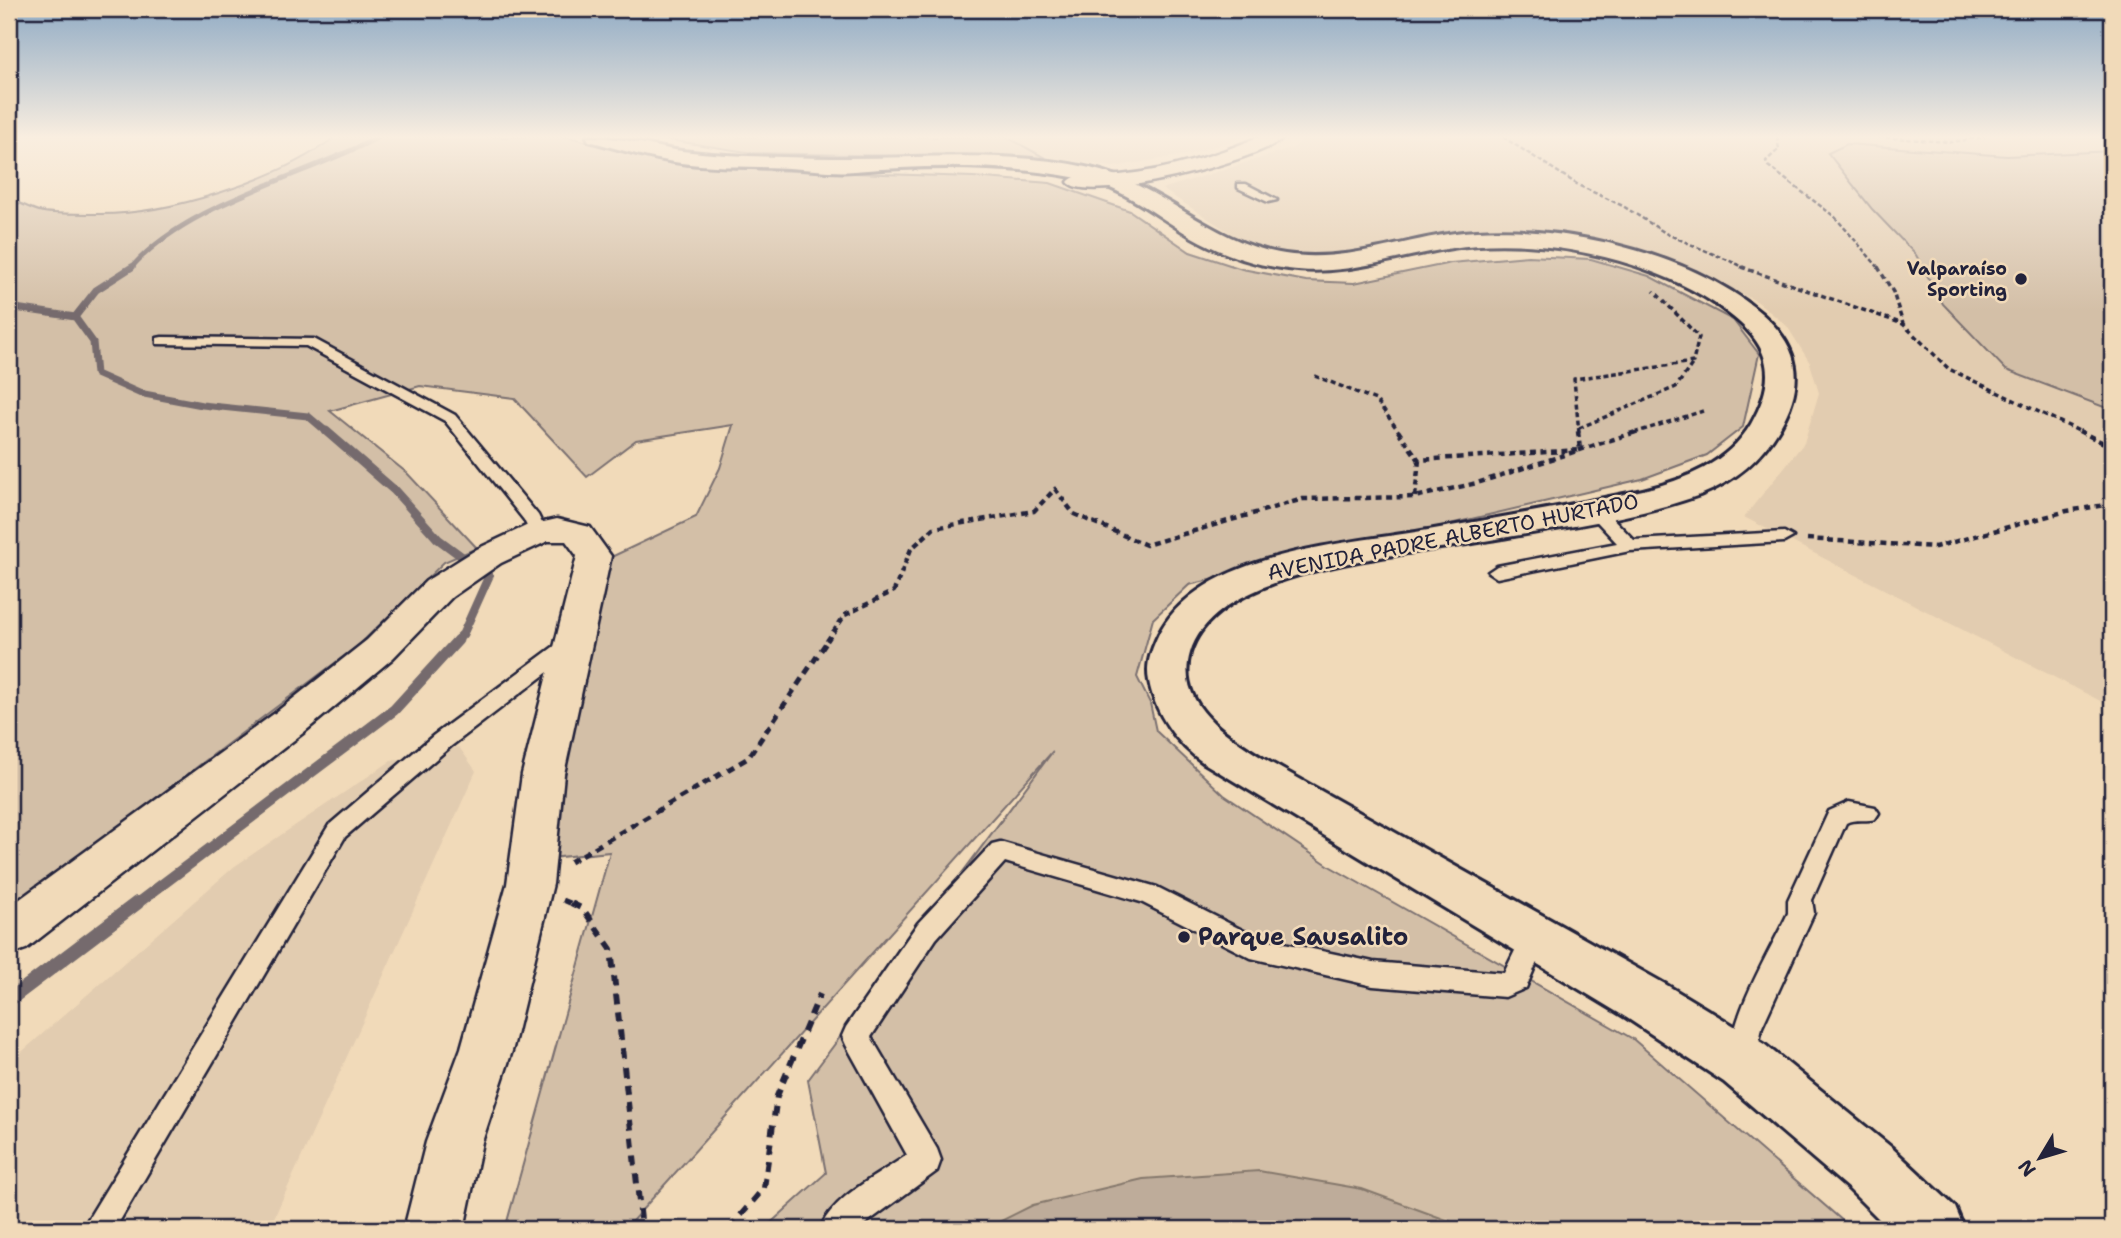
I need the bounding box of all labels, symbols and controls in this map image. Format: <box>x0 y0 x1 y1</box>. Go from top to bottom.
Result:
place label: Valparaíso Sporting <box>1907 257 2007 302</box>
marker: Valparaíso Sporting <box>2013 271 2029 287</box>
street label: AVENIDA PADRE ALBERTO HURTADO <box>1265 487 1641 587</box>
place label: Parque Sausalito <box>1198 921 1408 953</box>
marker: Parque Sausalito <box>1176 929 1192 945</box>
north arrow <box>2006 1122 2076 1192</box>
text: N <box>2013 1155 2041 1182</box>

